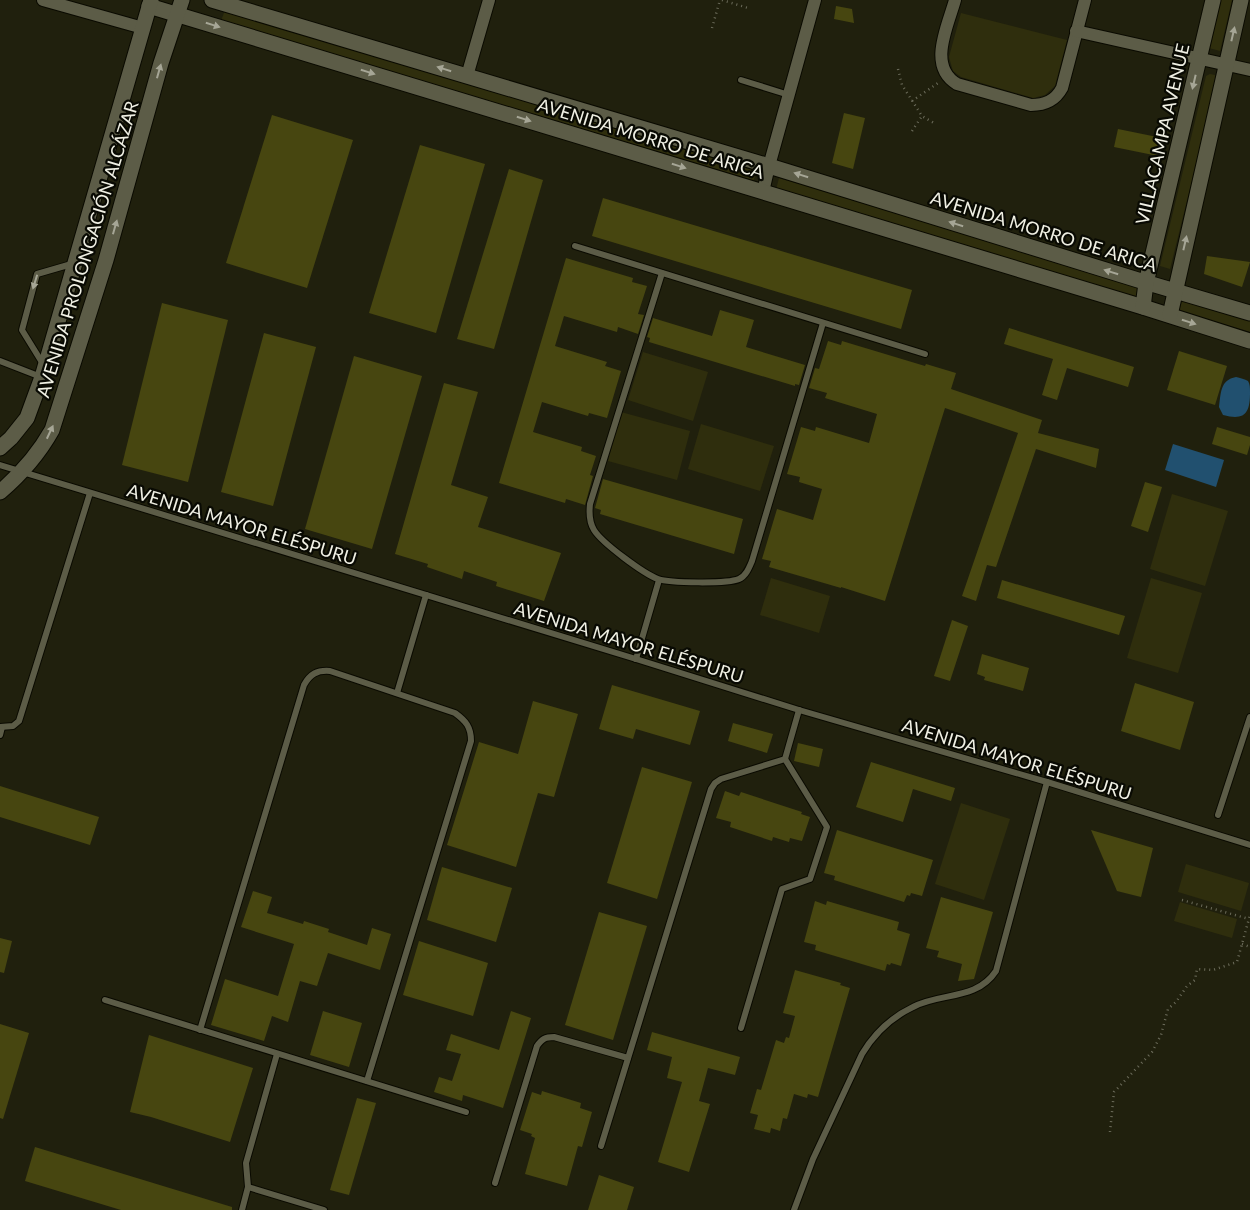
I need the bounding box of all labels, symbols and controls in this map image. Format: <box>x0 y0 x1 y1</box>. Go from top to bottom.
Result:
one-way arrow <box>205 21 220 29</box>
one-way arrow <box>1229 26 1237 41</box>
street label: VILLACAMPA AVENUE <box>1130 41 1194 227</box>
one-way arrow <box>156 64 164 79</box>
one-way arrow <box>436 64 451 72</box>
one-way arrow <box>361 68 376 76</box>
one-way arrow <box>1190 74 1198 89</box>
street label: AVENIDA MORRO DE ARICA <box>535 93 768 183</box>
street label: AVENIDA PROLONGACIÓN ALCÁZAR <box>31 97 143 400</box>
one-way arrow <box>516 116 531 123</box>
one-way arrow <box>672 163 687 171</box>
one-way arrow <box>793 171 808 179</box>
street label: AVENIDA MORRO DE ARICA <box>928 186 1161 276</box>
one-way arrow <box>111 220 119 235</box>
one-way arrow <box>948 220 963 227</box>
one-way arrow <box>1181 236 1189 251</box>
one-way arrow <box>1103 268 1118 275</box>
one-way arrow <box>30 275 38 290</box>
one-way arrow <box>1182 318 1197 326</box>
one-way arrow <box>46 425 54 439</box>
street label: AVENIDA MAYOR ELÉSPURU <box>125 479 359 569</box>
street label: AVENIDA MAYOR ELÉSPURU <box>512 597 746 687</box>
street label: AVENIDA MAYOR ELÉSPURU <box>900 714 1134 804</box>

